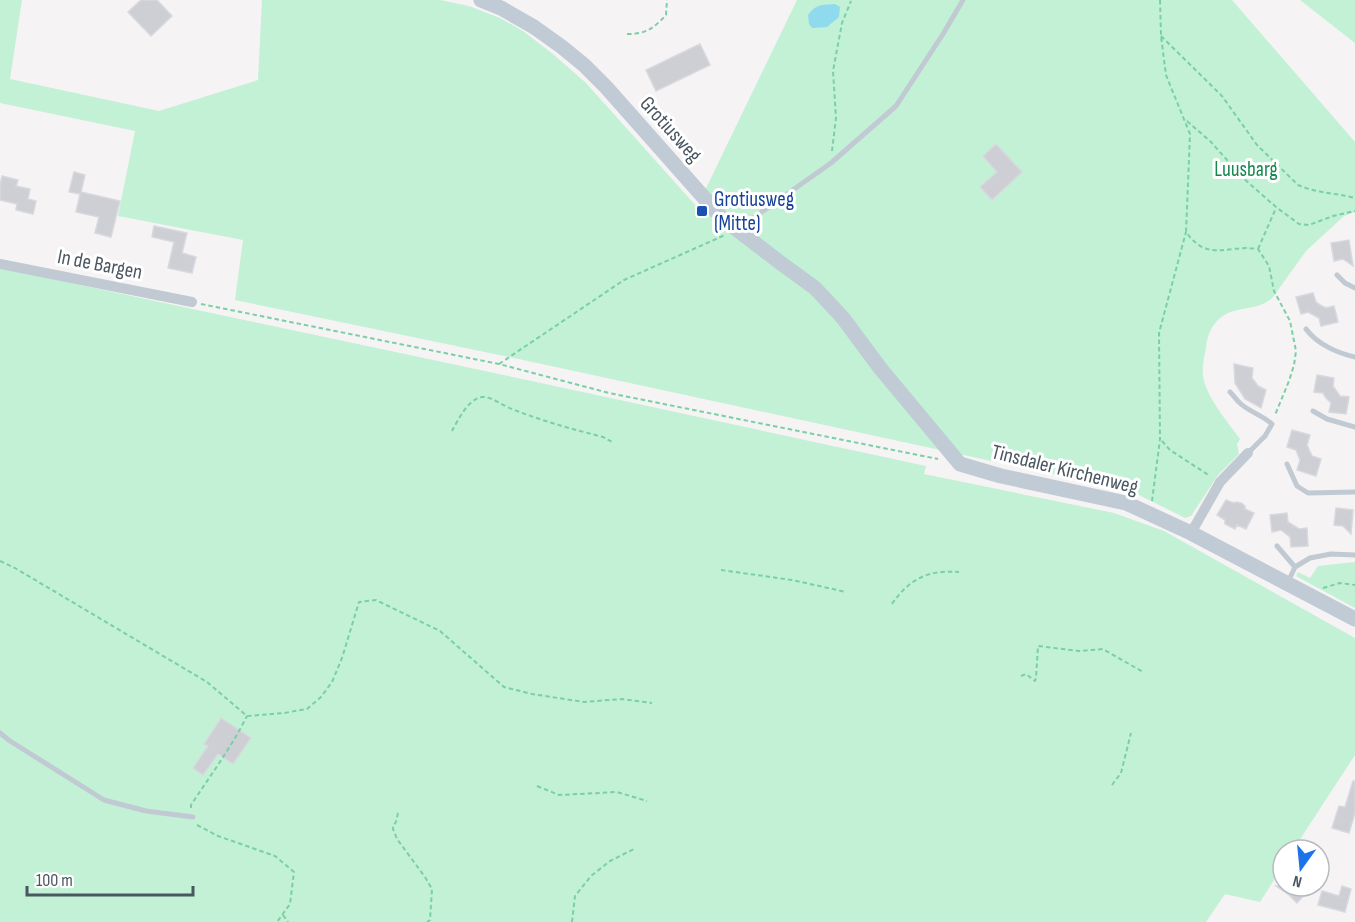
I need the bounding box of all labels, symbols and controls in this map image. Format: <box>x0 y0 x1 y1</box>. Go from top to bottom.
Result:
street label: Grotiusweg <box>635 91 707 167</box>
park label: Luusbarg <box>1214 157 1278 182</box>
place label: Grotiusweg (Mitte) <box>714 187 794 236</box>
marker: Grotiusweg (Mitte) <box>695 204 709 218</box>
street label: In de Bargen <box>55 244 144 285</box>
street label: Tinsdaler Kirchenweg <box>989 439 1141 500</box>
north arrow <box>1271 838 1331 898</box>
scale bar <box>27 859 194 897</box>
text: 100 m <box>36 870 73 891</box>
text: N <box>1291 871 1304 891</box>

